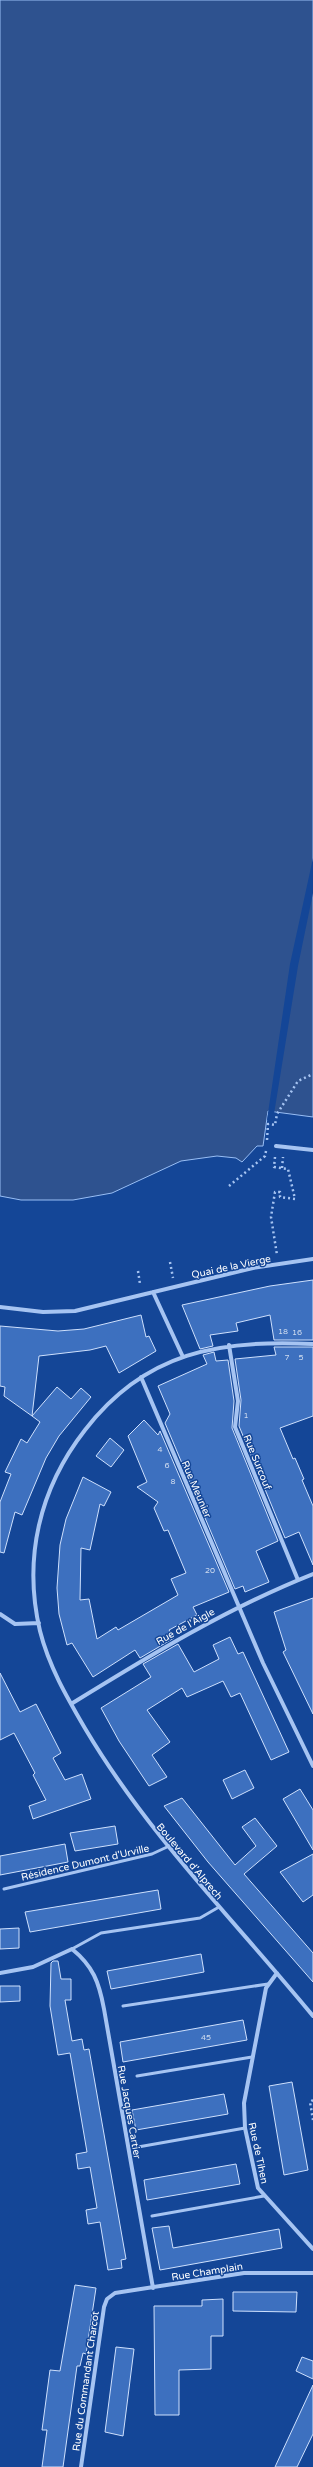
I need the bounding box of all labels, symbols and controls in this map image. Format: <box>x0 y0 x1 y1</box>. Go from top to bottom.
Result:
street label: Quai de la Vierge <box>190 1253 272 1281</box>
house number: 18 <box>278 1327 288 1336</box>
house number: 16 <box>292 1328 302 1337</box>
house number: 7 <box>284 1353 290 1362</box>
house number: 5 <box>298 1353 304 1362</box>
house number: 1 <box>243 1411 249 1420</box>
street label: Rue Surcouf <box>241 1433 274 1492</box>
house number: 4 <box>157 1445 163 1454</box>
street label: Rue Meunier <box>179 1459 214 1520</box>
house number: 6 <box>164 1461 170 1470</box>
house number: 8 <box>170 1477 176 1486</box>
house number: 20 <box>205 1566 215 1575</box>
street label: Rue de l'Aigle <box>154 1606 217 1648</box>
street label: Boulevard d'Alprech <box>154 1821 225 1902</box>
street label: Résidence Dumont d'Urville <box>20 1842 151 1884</box>
house number: 45 <box>201 2033 211 2042</box>
street label: Rue Jacques Cartier <box>115 2064 143 2160</box>
street label: Rue de Tihen <box>246 2121 270 2185</box>
street label: Rue Champlain <box>171 2260 244 2284</box>
street label: Rue du Commandant Charcot <box>70 2310 102 2452</box>

